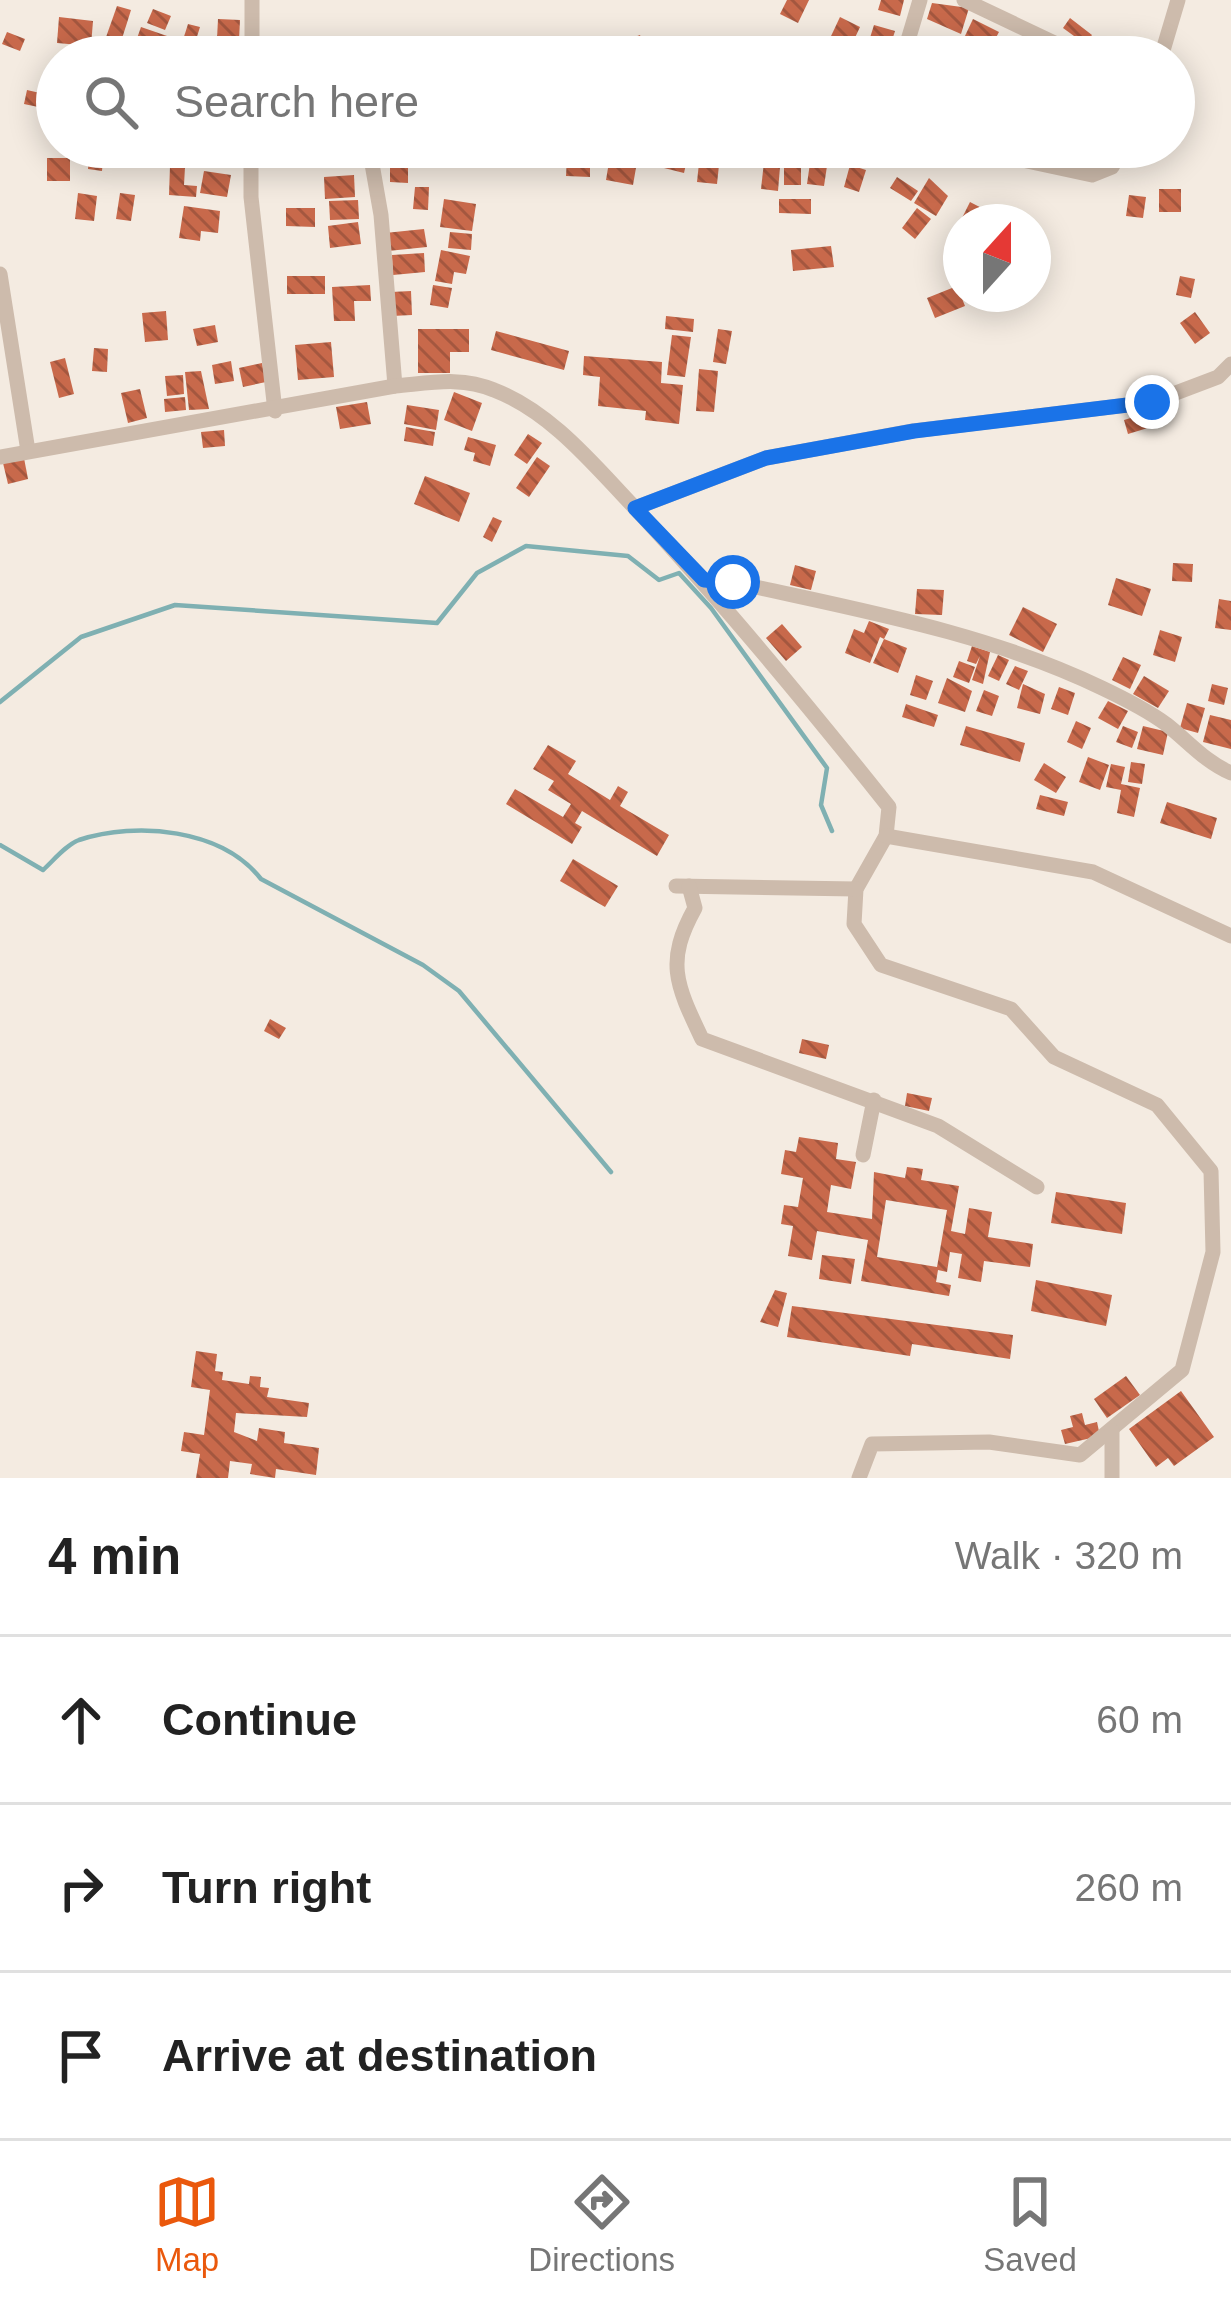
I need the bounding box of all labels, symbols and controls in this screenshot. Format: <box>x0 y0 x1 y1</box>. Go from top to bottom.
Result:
search box <box>36 36 1195 168</box>
icon: search <box>78 69 144 135</box>
text: Search here <box>174 76 419 127</box>
north arrow <box>943 204 1051 312</box>
route end <box>1125 375 1179 429</box>
route start <box>706 555 760 609</box>
text: 4 min <box>48 1528 181 1585</box>
text: Walk · 320 m <box>955 1534 1183 1577</box>
icon: ahead <box>48 1687 114 1753</box>
text: Continue <box>162 1694 357 1745</box>
text: 60 m <box>1096 1698 1183 1741</box>
icon: right <box>48 1855 114 1921</box>
text: Turn right <box>162 1862 371 1913</box>
text: 260 m <box>1075 1866 1183 1909</box>
icon: arrive <box>48 2023 114 2089</box>
text: Arrive at destination <box>162 2030 597 2081</box>
tab: Map <box>154 2169 220 2279</box>
tab: Directions <box>528 2169 675 2279</box>
tab: Saved <box>983 2169 1077 2279</box>

